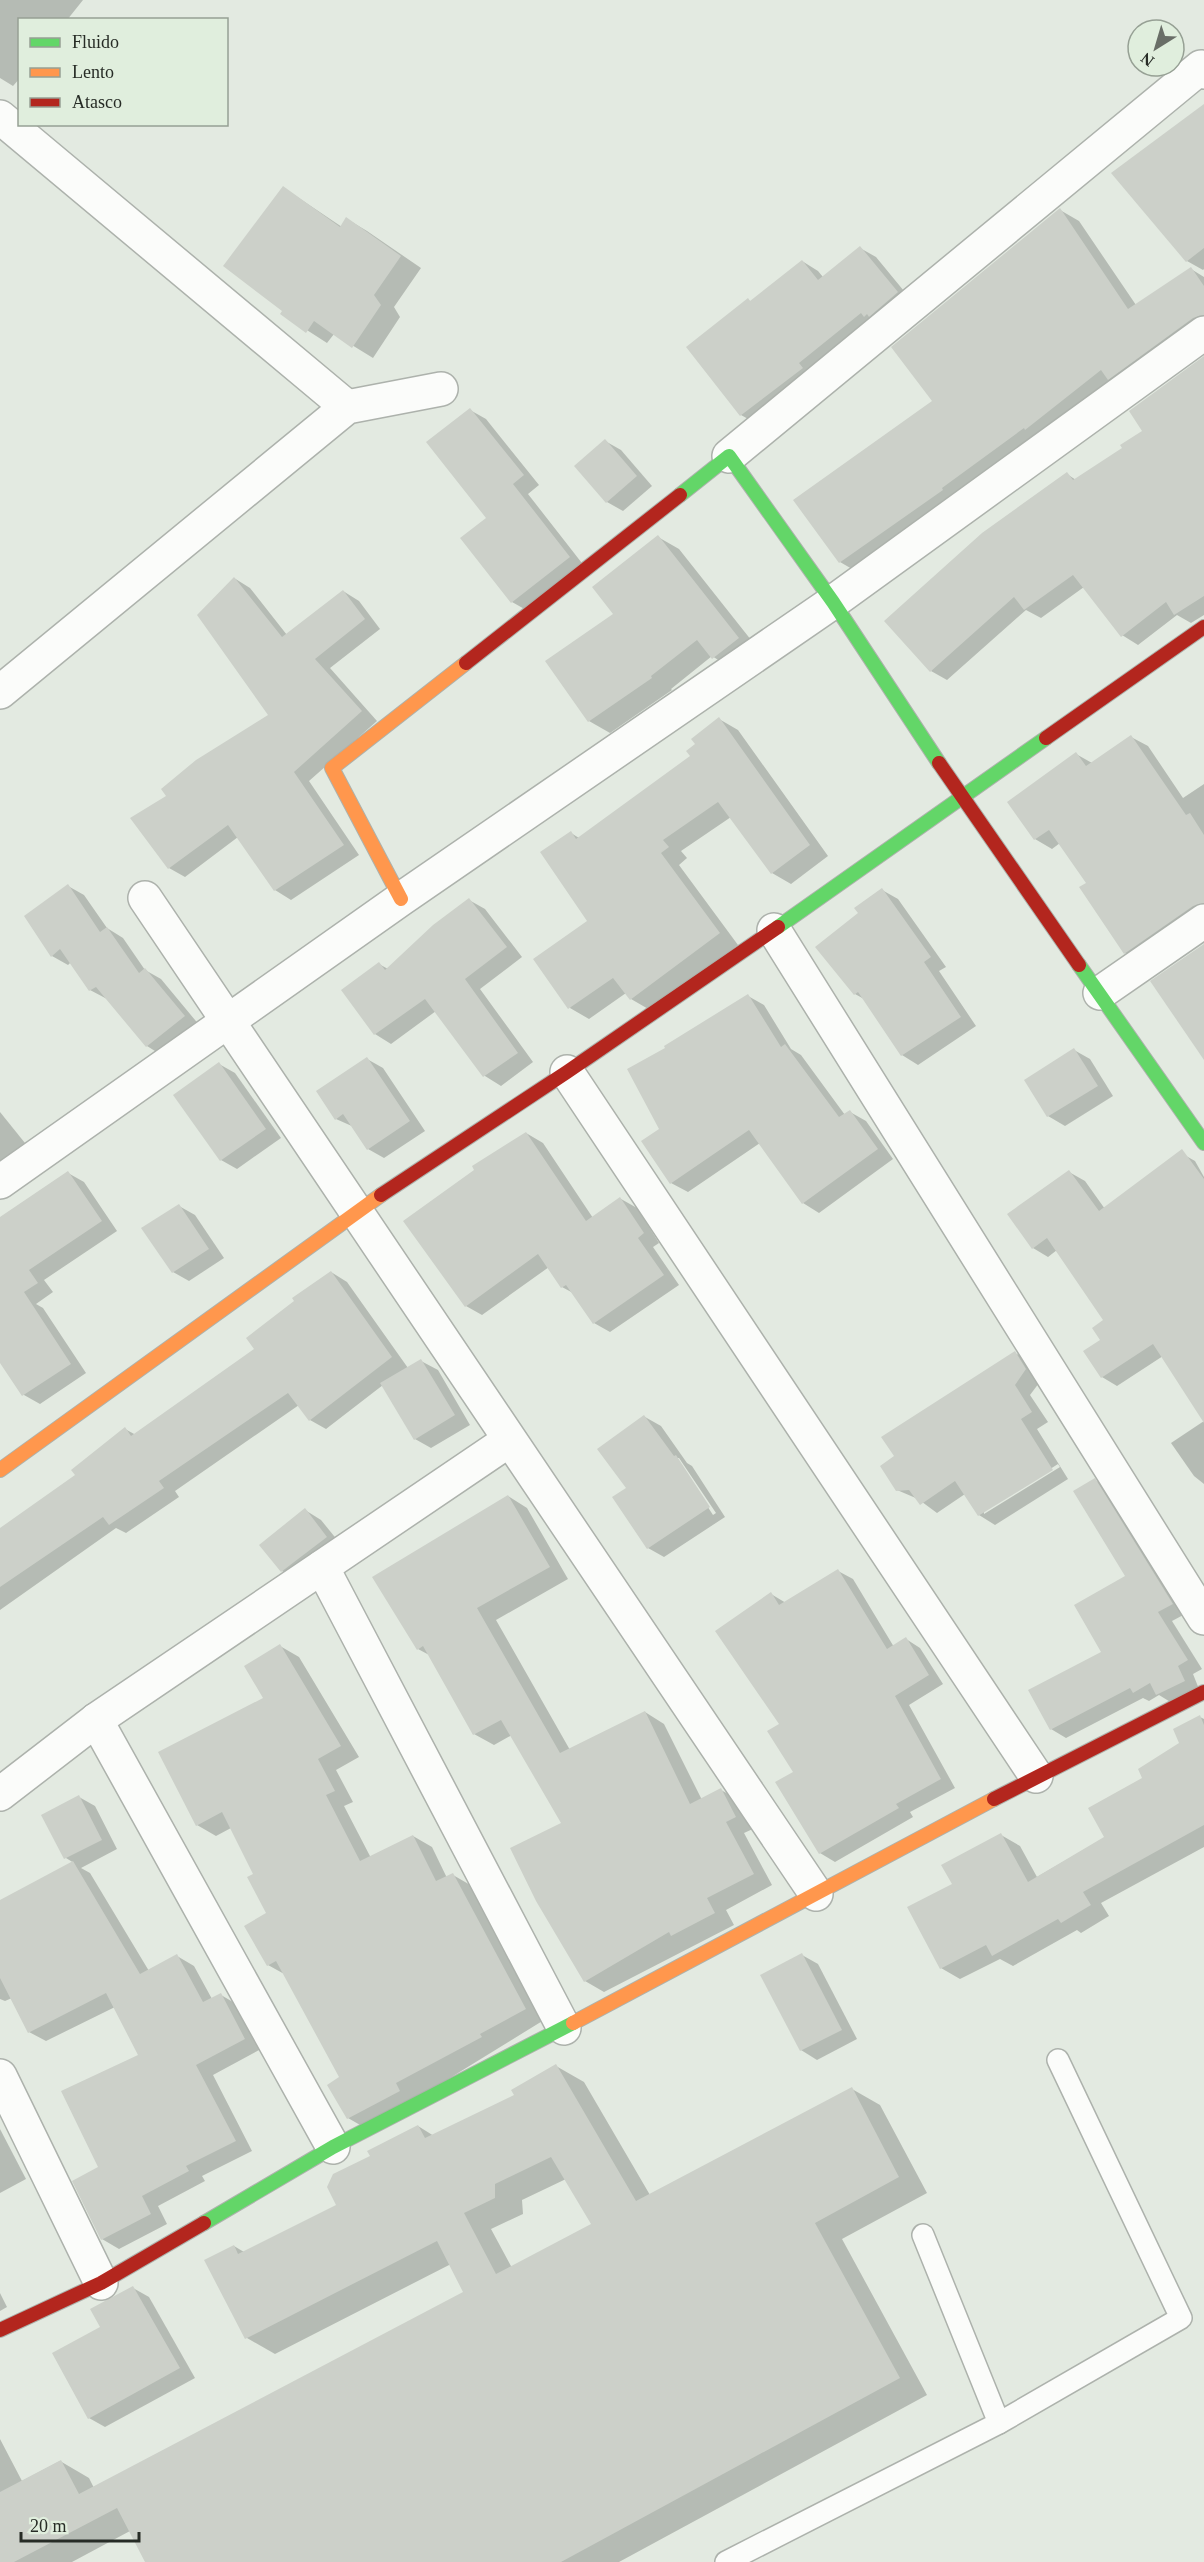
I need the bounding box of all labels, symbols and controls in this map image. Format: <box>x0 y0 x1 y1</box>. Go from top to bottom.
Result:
legend <box>18 18 228 126</box>
north arrow <box>1126 18 1186 78</box>
text: Fluido <box>72 32 119 52</box>
text: N <box>1137 49 1157 70</box>
text: Lento <box>72 62 114 82</box>
text: Atasco <box>72 92 122 112</box>
scale bar <box>21 2505 140 2543</box>
text: 20 m <box>30 2516 67 2536</box>

